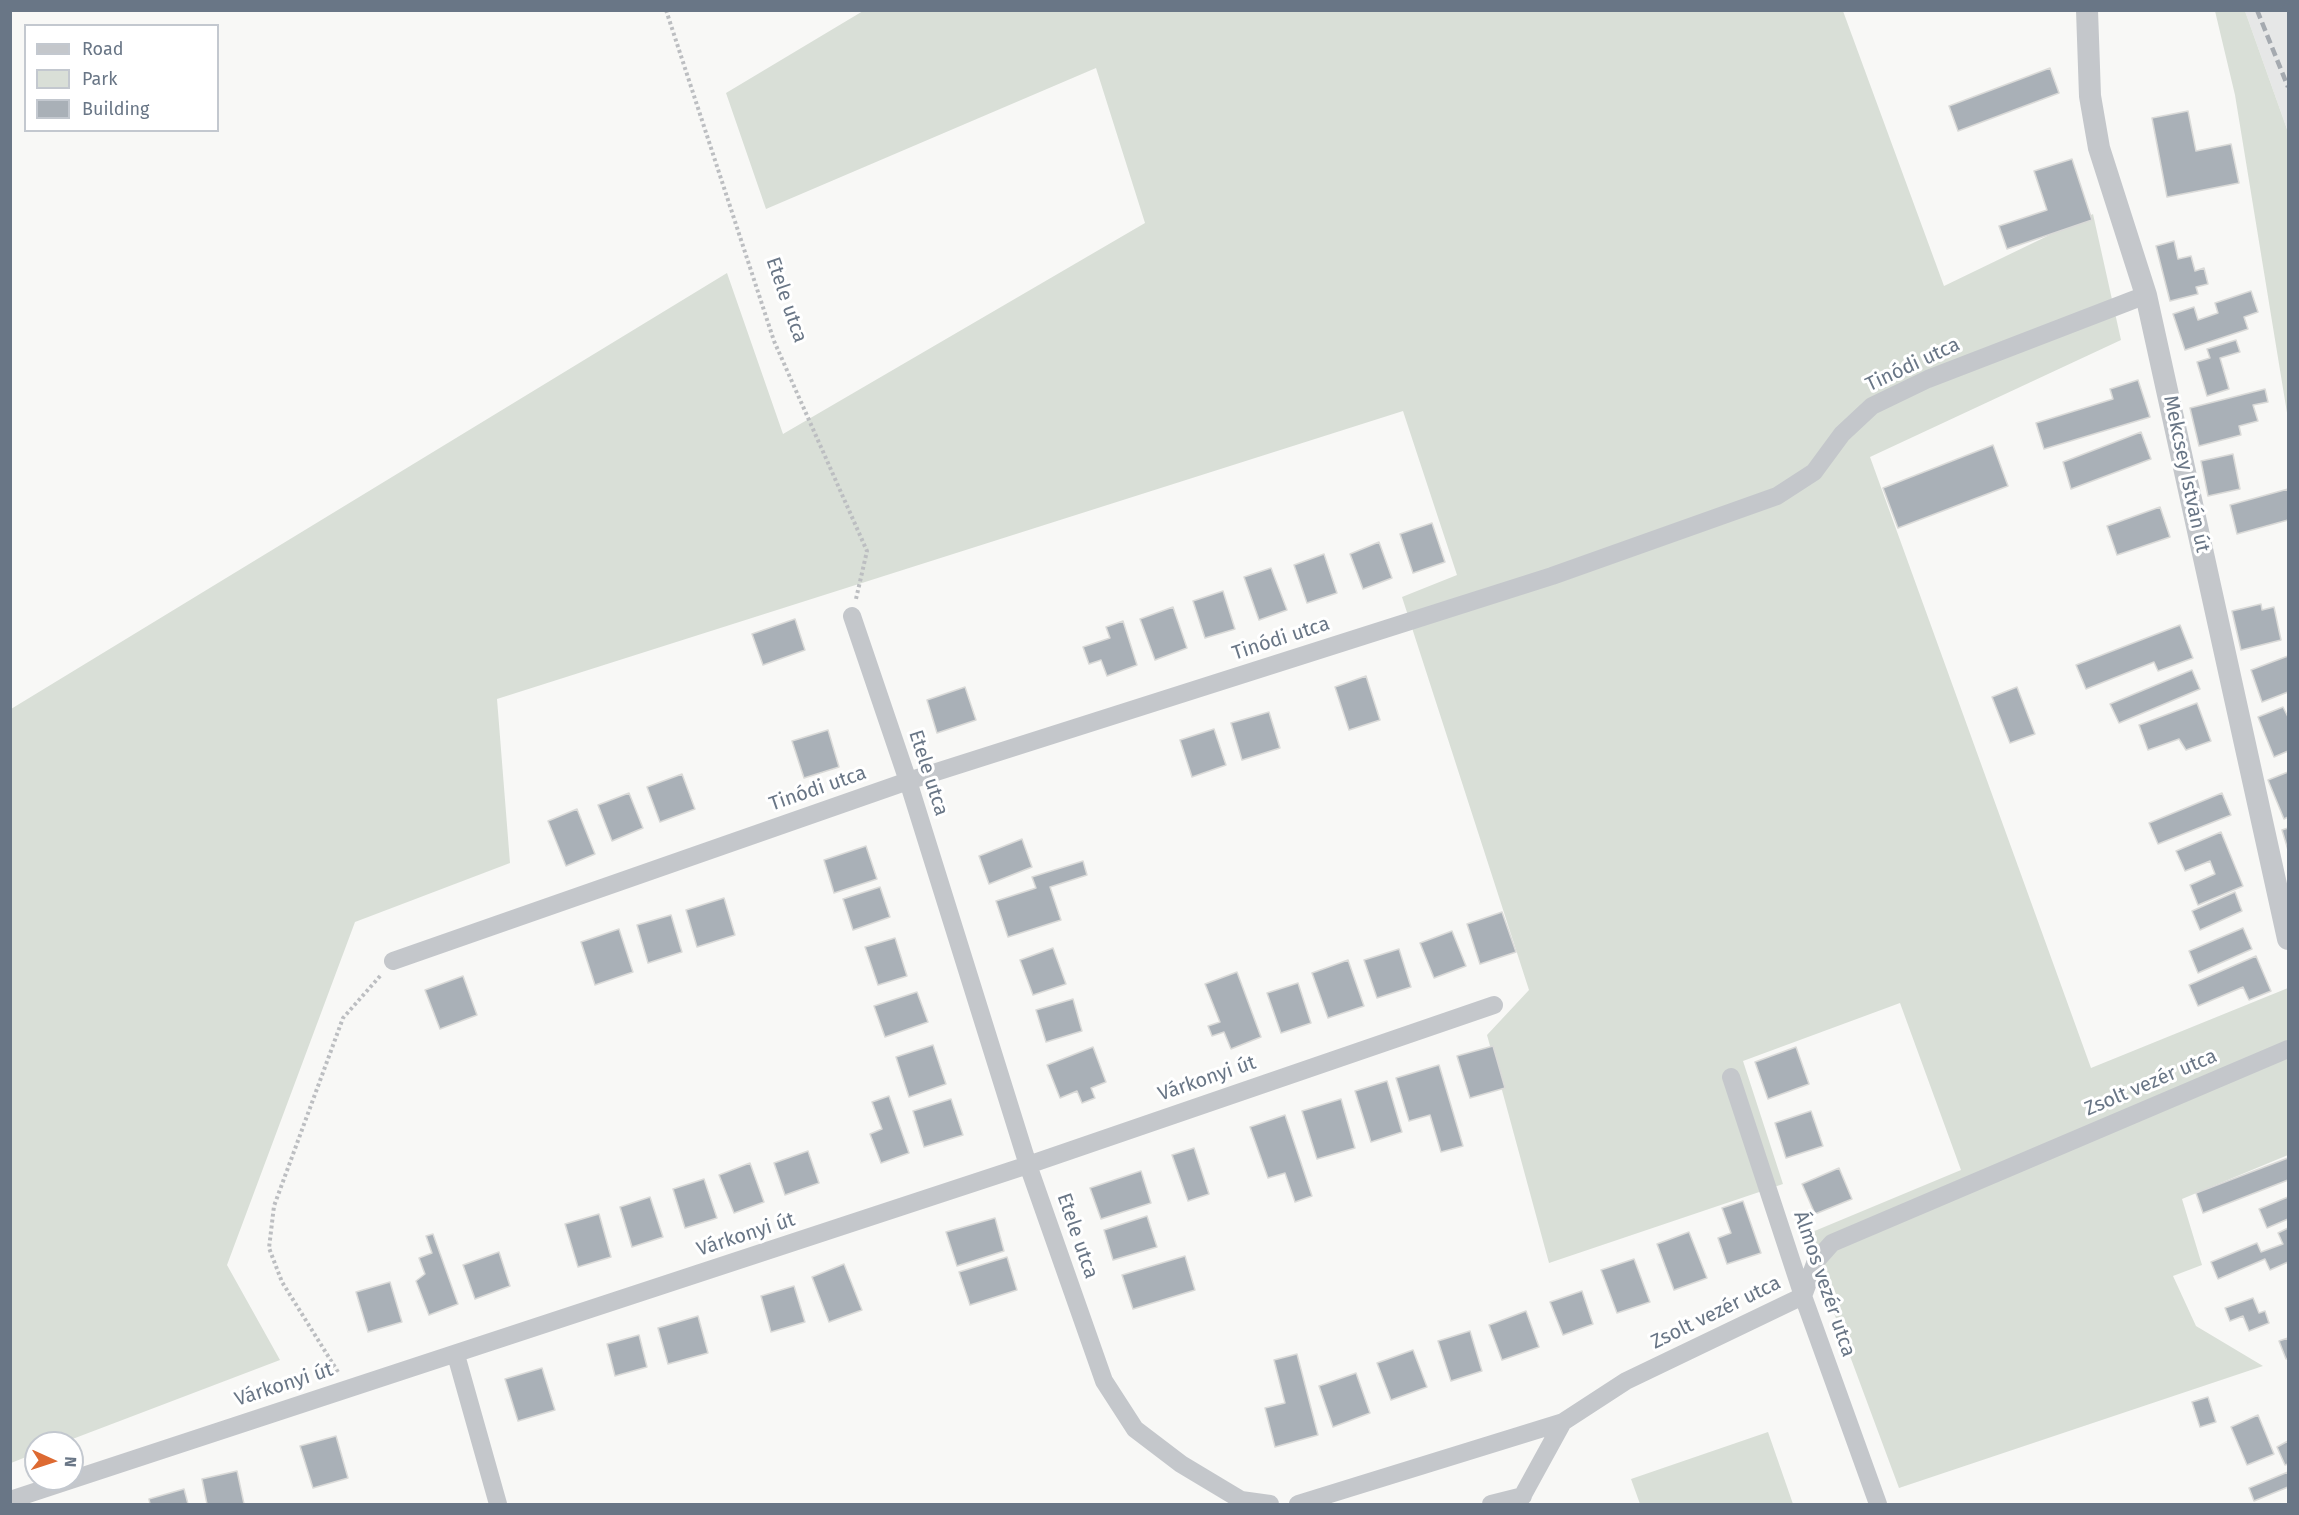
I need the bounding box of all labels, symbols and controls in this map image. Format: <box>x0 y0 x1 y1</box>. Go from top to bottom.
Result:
legend <box>24 24 219 132</box>
text: Road <box>82 38 124 60</box>
text: Park <box>82 68 117 90</box>
text: Building <box>82 98 149 120</box>
street label: Etele utca <box>760 254 812 346</box>
street label: Tinódi utca <box>1862 333 1964 397</box>
street label: Mekcsey István út <box>2158 393 2214 555</box>
street label: Tinódi utca <box>1229 612 1333 666</box>
street label: Etele utca <box>903 727 953 819</box>
street label: Tinódi utca <box>766 761 870 817</box>
street label: Zsolt vezér utca <box>2081 1044 2221 1122</box>
street label: Várkonyi út <box>1155 1051 1259 1107</box>
street label: Etele utca <box>1051 1190 1103 1282</box>
street label: Várkonyi út <box>694 1208 798 1262</box>
street label: Álmos vezér utca <box>1788 1208 1860 1360</box>
street label: Zsolt vezér utca <box>1647 1271 1785 1355</box>
street label: Várkonyi út <box>232 1358 336 1412</box>
north arrow <box>24 1431 84 1491</box>
text: N <box>61 1456 80 1468</box>

